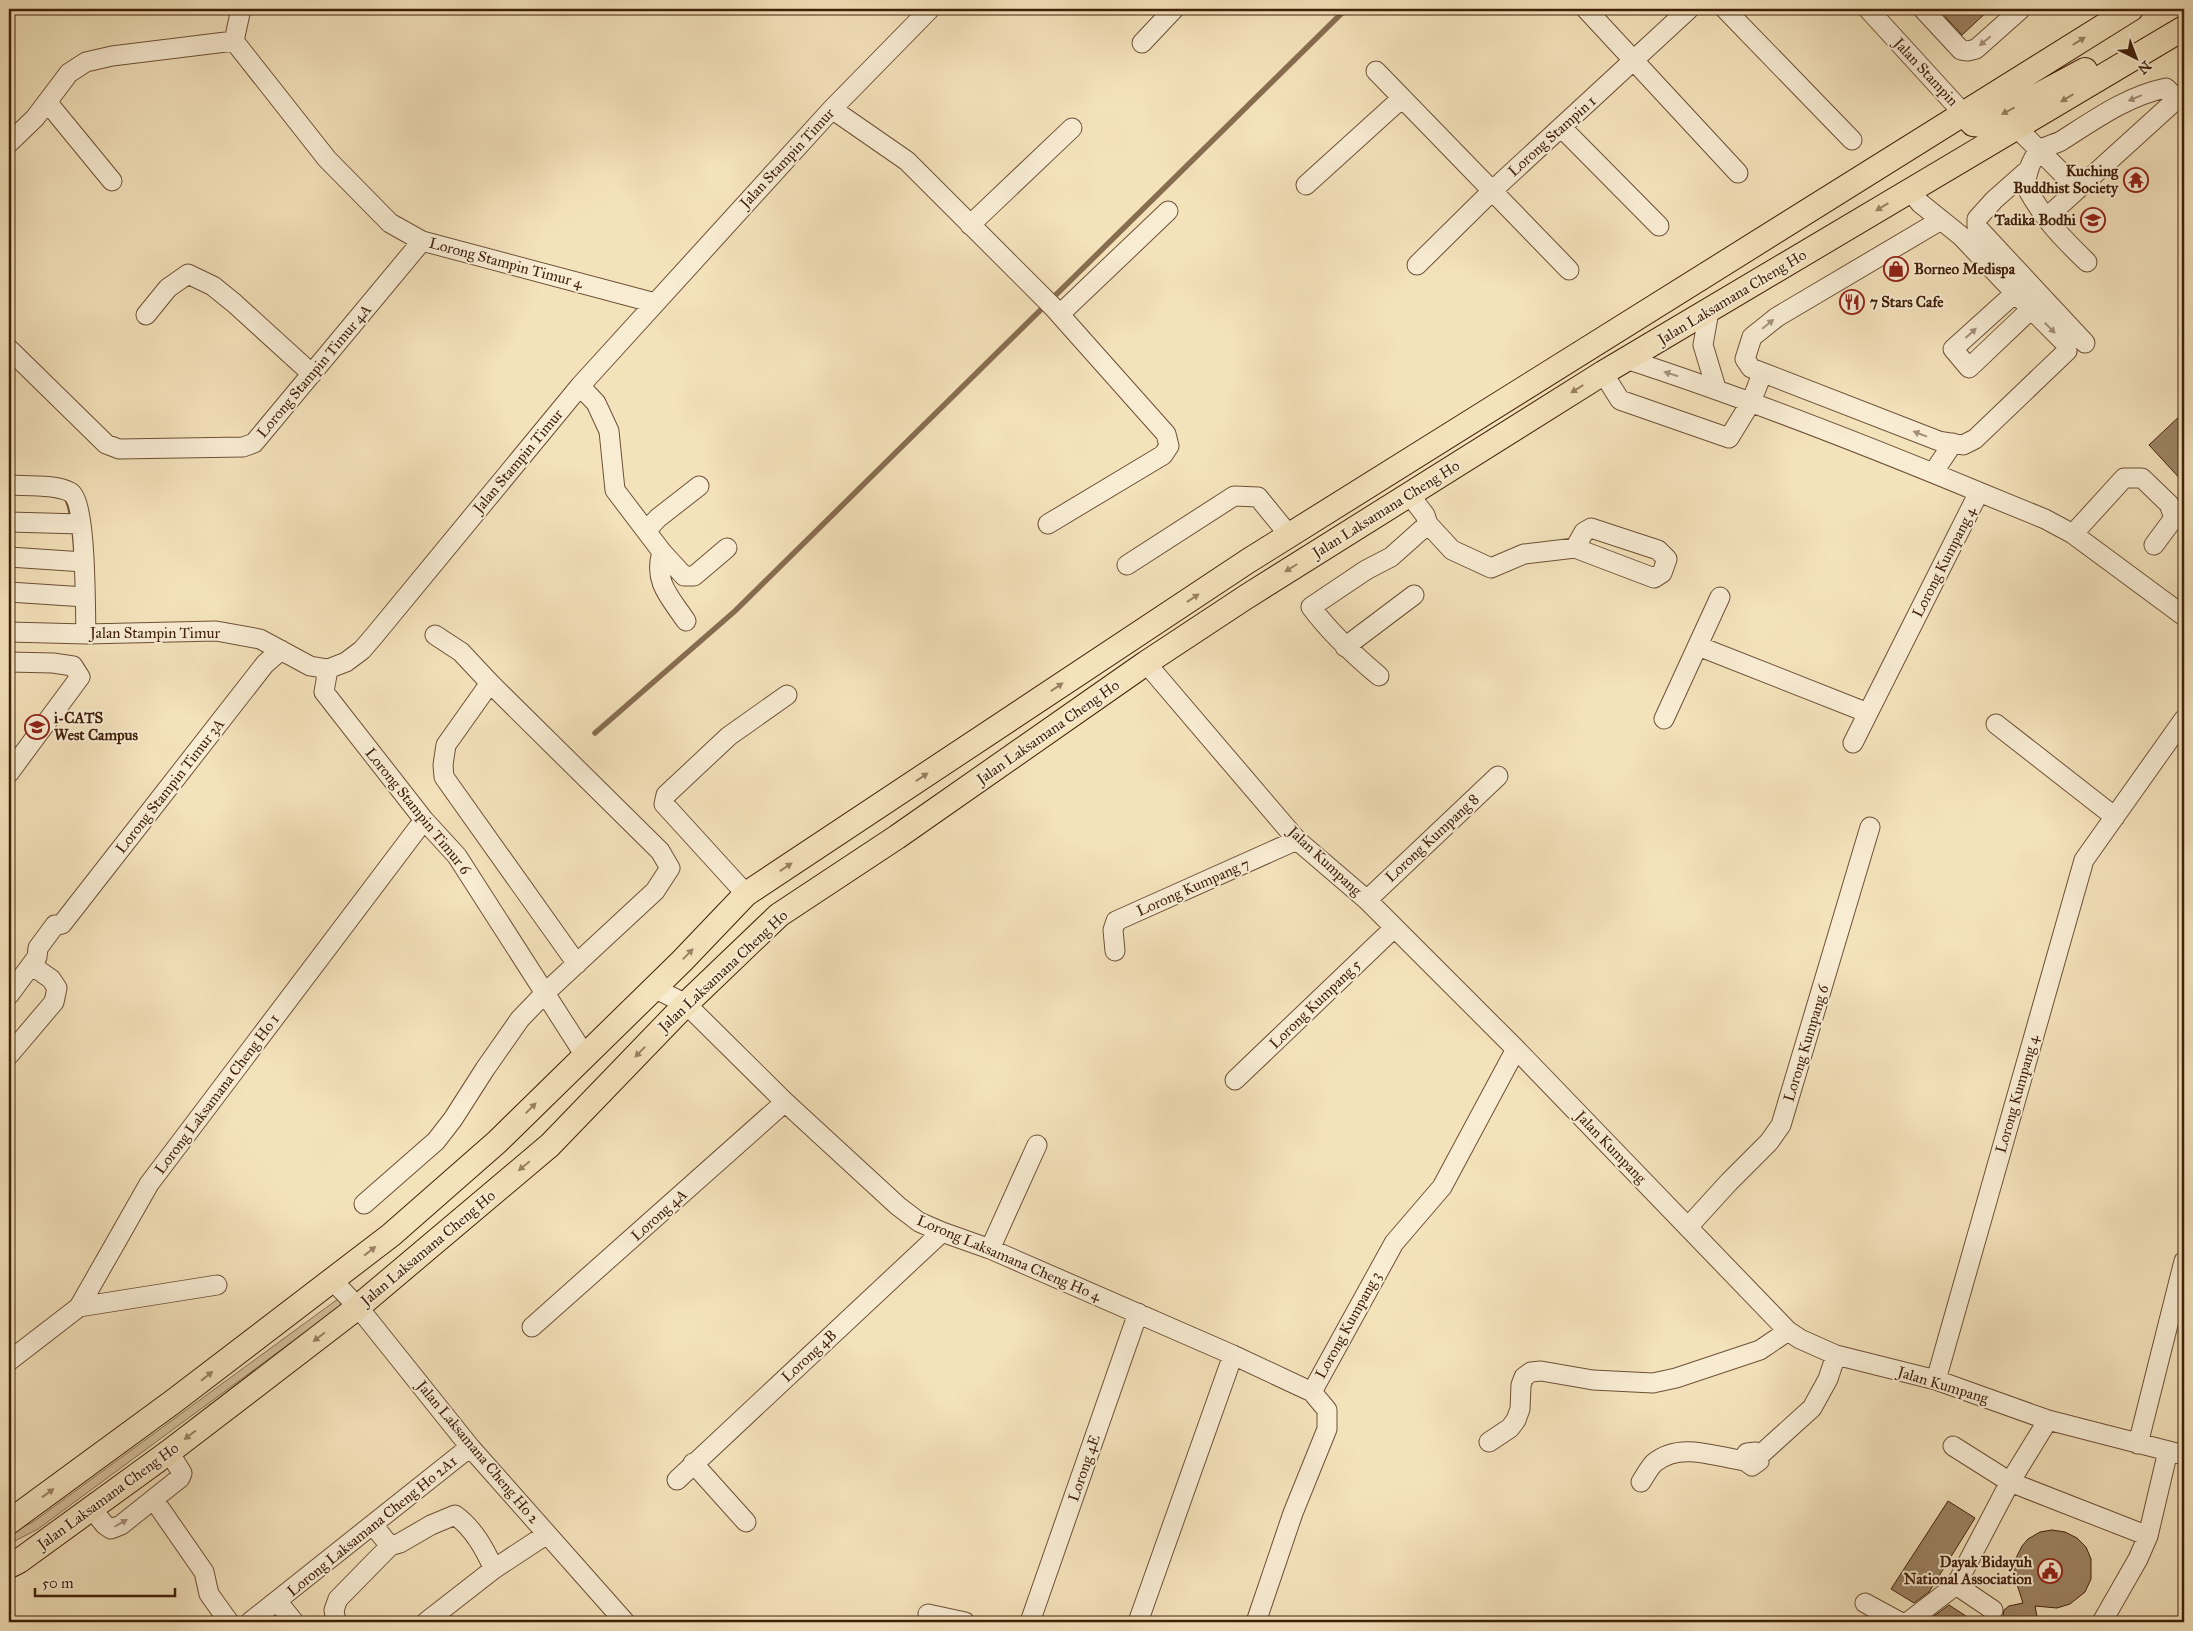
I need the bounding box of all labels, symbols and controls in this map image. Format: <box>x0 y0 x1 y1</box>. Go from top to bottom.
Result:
north arrow <box>2110 32 2160 82</box>
street label: Jalan Stampin <box>1888 33 1962 110</box>
one-way arrow <box>1979 36 1992 47</box>
one-way arrow <box>2073 36 2086 45</box>
text: N <box>2134 57 2154 78</box>
street label: Lorong Stampin 1 <box>1504 92 1600 180</box>
one-way arrow <box>2061 93 2074 102</box>
one-way arrow <box>2128 95 2142 103</box>
street label: Jalan Stampin Timur <box>735 104 839 214</box>
one-way arrow <box>2001 107 2015 115</box>
place label: Kuching Buddhist Society <box>2013 162 2119 198</box>
temple icon: Kuching Buddhist Society <box>2123 167 2149 193</box>
one-way arrow <box>1875 202 1888 211</box>
school or university icon: Tadika Bodhi <box>2080 207 2106 233</box>
place label: Tadika Bodhi <box>1994 211 2077 229</box>
street label: Lorong Stampin Timur 4 <box>427 234 585 292</box>
street label: Jalan Laksamana Cheng Ho <box>1653 245 1810 350</box>
shop icon: Borneo Medispa <box>1883 256 1909 282</box>
place label: Borneo Medispa <box>1914 260 2016 279</box>
restaurant icon: 7 Stars Cafe <box>1839 289 1865 315</box>
place label: 7 Stars Cafe <box>1870 293 1944 311</box>
street label: Lorong Stampin Timur 4A <box>253 301 375 441</box>
one-way arrow <box>1761 319 1774 330</box>
one-way arrow <box>2044 322 2056 334</box>
one-way arrow <box>1964 328 1977 339</box>
one-way arrow <box>1663 369 1678 377</box>
one-way arrow <box>1571 385 1584 394</box>
street label: Jalan Stampin Timur <box>468 405 568 519</box>
one-way arrow <box>1913 430 1928 437</box>
street label: Jalan Laksamana Cheng Ho <box>1307 456 1464 564</box>
street label: Lorong Kumpang 4 <box>1908 503 1980 620</box>
one-way arrow <box>1285 564 1298 573</box>
one-way arrow <box>1186 593 1199 603</box>
street label: Jalan Stampin Timur <box>88 624 220 643</box>
street label: Jalan Laksamana Cheng Ho <box>972 676 1124 790</box>
one-way arrow <box>1051 683 1064 692</box>
place label: i-CATS West Campus <box>54 709 139 745</box>
school or university icon: i-CATS West Campus <box>24 714 50 740</box>
street label: Lorong Stampin Timur 3A <box>112 715 228 857</box>
street label: Lorong Stampin Timur 6 <box>361 744 475 879</box>
one-way arrow <box>915 772 929 782</box>
street label: Lorong Kumpang 8 <box>1381 790 1483 886</box>
street label: Jalan Kumpang <box>1282 821 1366 901</box>
street label: Lorong Kumpang 7 <box>1134 854 1252 920</box>
one-way arrow <box>780 862 793 872</box>
street label: Jalan Laksamana Cheng Ho <box>653 906 792 1038</box>
one-way arrow <box>682 948 694 960</box>
street label: Lorong Kumpang 5 <box>1265 956 1365 1052</box>
street label: Lorong Kumpang 6 <box>1780 981 1833 1104</box>
street label: Lorong Laksamana Cheng Ho 1 <box>151 1010 283 1178</box>
street label: Lorong Kumpang 4 <box>1992 1032 2043 1155</box>
one-way arrow <box>634 1045 646 1057</box>
one-way arrow <box>525 1102 537 1114</box>
street label: Jalan Kumpang <box>1570 1106 1651 1188</box>
one-way arrow <box>519 1160 531 1172</box>
street label: Lorong 4A <box>627 1185 691 1245</box>
street label: Jalan Laksamana Cheng Ho <box>356 1186 500 1312</box>
street label: Lorong Laksamana Cheng Ho 4 <box>914 1211 1104 1305</box>
one-way arrow <box>363 1245 376 1256</box>
street label: Lorong Kumpang 3 <box>1311 1268 1385 1382</box>
street label: Lorong 4B <box>778 1326 840 1386</box>
one-way arrow <box>312 1332 326 1342</box>
street label: Jalan Kumpang <box>1893 1362 1991 1409</box>
one-way arrow <box>200 1371 214 1381</box>
street label: Jalan Laksamana Cheng Ho 2 <box>411 1375 543 1528</box>
one-way arrow <box>184 1430 197 1441</box>
street label: Lorong 4E <box>1064 1432 1104 1504</box>
street label: Jalan Laksamana Cheng Ho <box>32 1439 183 1555</box>
street label: Lorong Laksamana Cheng Ho 2A1 <box>283 1452 461 1600</box>
one-way arrow <box>41 1488 54 1499</box>
one-way arrow <box>115 1519 128 1528</box>
place label: Dayak Bidayuh National Association <box>1904 1553 2033 1588</box>
public building icon: Dayak Bidayuh National Association <box>2037 1558 2063 1584</box>
scale bar <box>35 1566 175 1598</box>
text: 50 m <box>42 1574 74 1592</box>

